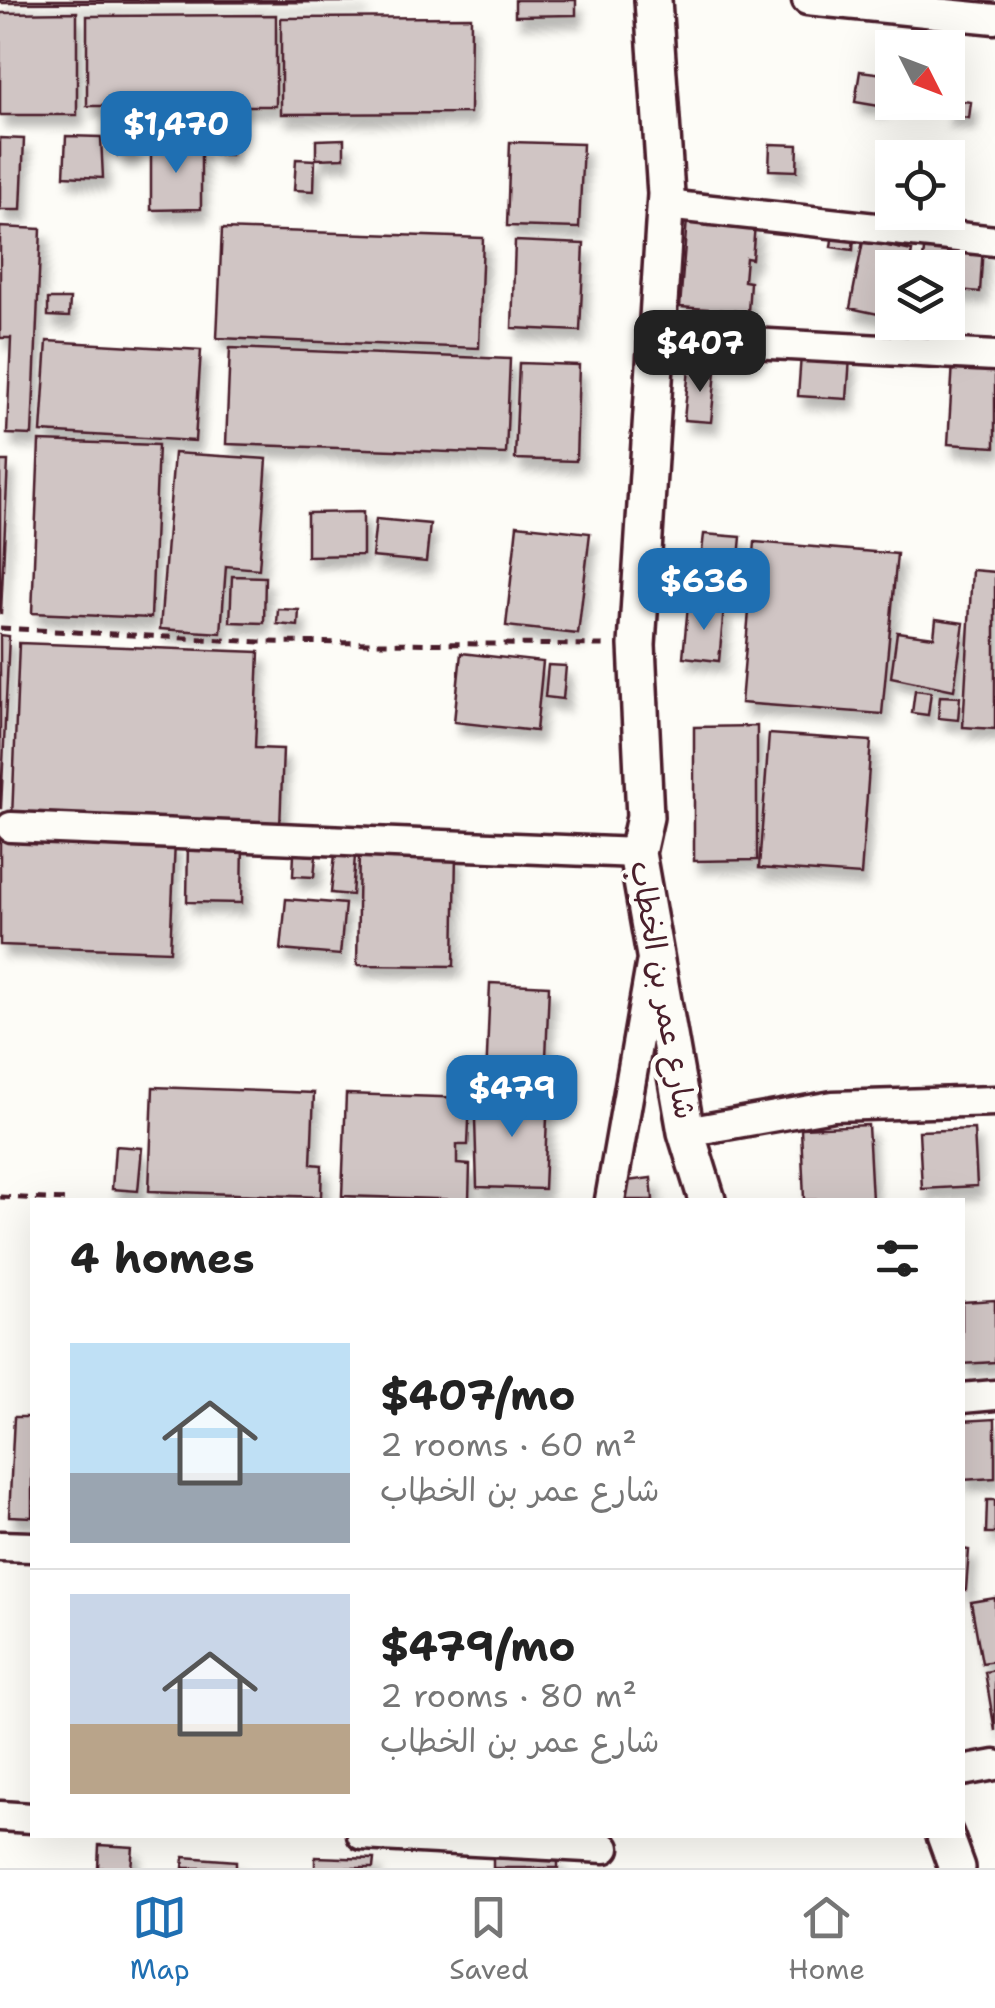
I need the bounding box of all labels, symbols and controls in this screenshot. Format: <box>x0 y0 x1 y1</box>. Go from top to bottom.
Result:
north arrow <box>875 30 965 120</box>
map controls <box>875 30 965 340</box>
pin: $1,470 <box>95 91 257 176</box>
text: $1,470 <box>123 102 229 145</box>
button: locate <box>875 140 965 230</box>
button: layers <box>875 250 965 340</box>
pin: $407 <box>641 310 759 395</box>
text: $407 <box>656 321 744 364</box>
pin: $636 <box>645 548 763 633</box>
text: $636 <box>660 559 748 602</box>
street label: شارع عمر بن الخطاب <box>620 857 706 1123</box>
pin: $479 <box>453 1055 571 1140</box>
text: $479 <box>468 1066 556 1109</box>
text: 4 homes <box>70 1230 255 1286</box>
icon: filters <box>870 1231 925 1286</box>
text: $407/mo <box>380 1367 576 1423</box>
icon: home <box>150 1383 270 1503</box>
text: 2 rooms · 60 m² <box>380 1423 637 1466</box>
text: شارع عمر بن الخطاب <box>380 1468 659 1511</box>
text: $479/mo <box>380 1618 576 1674</box>
icon: home <box>150 1634 270 1754</box>
text: 2 rooms · 80 m² <box>380 1674 637 1717</box>
text: شارع عمر بن الخطاب <box>380 1719 659 1762</box>
tab: Map <box>130 1890 190 1988</box>
tab: Saved <box>449 1890 529 1988</box>
tab: Home <box>788 1890 865 1988</box>

